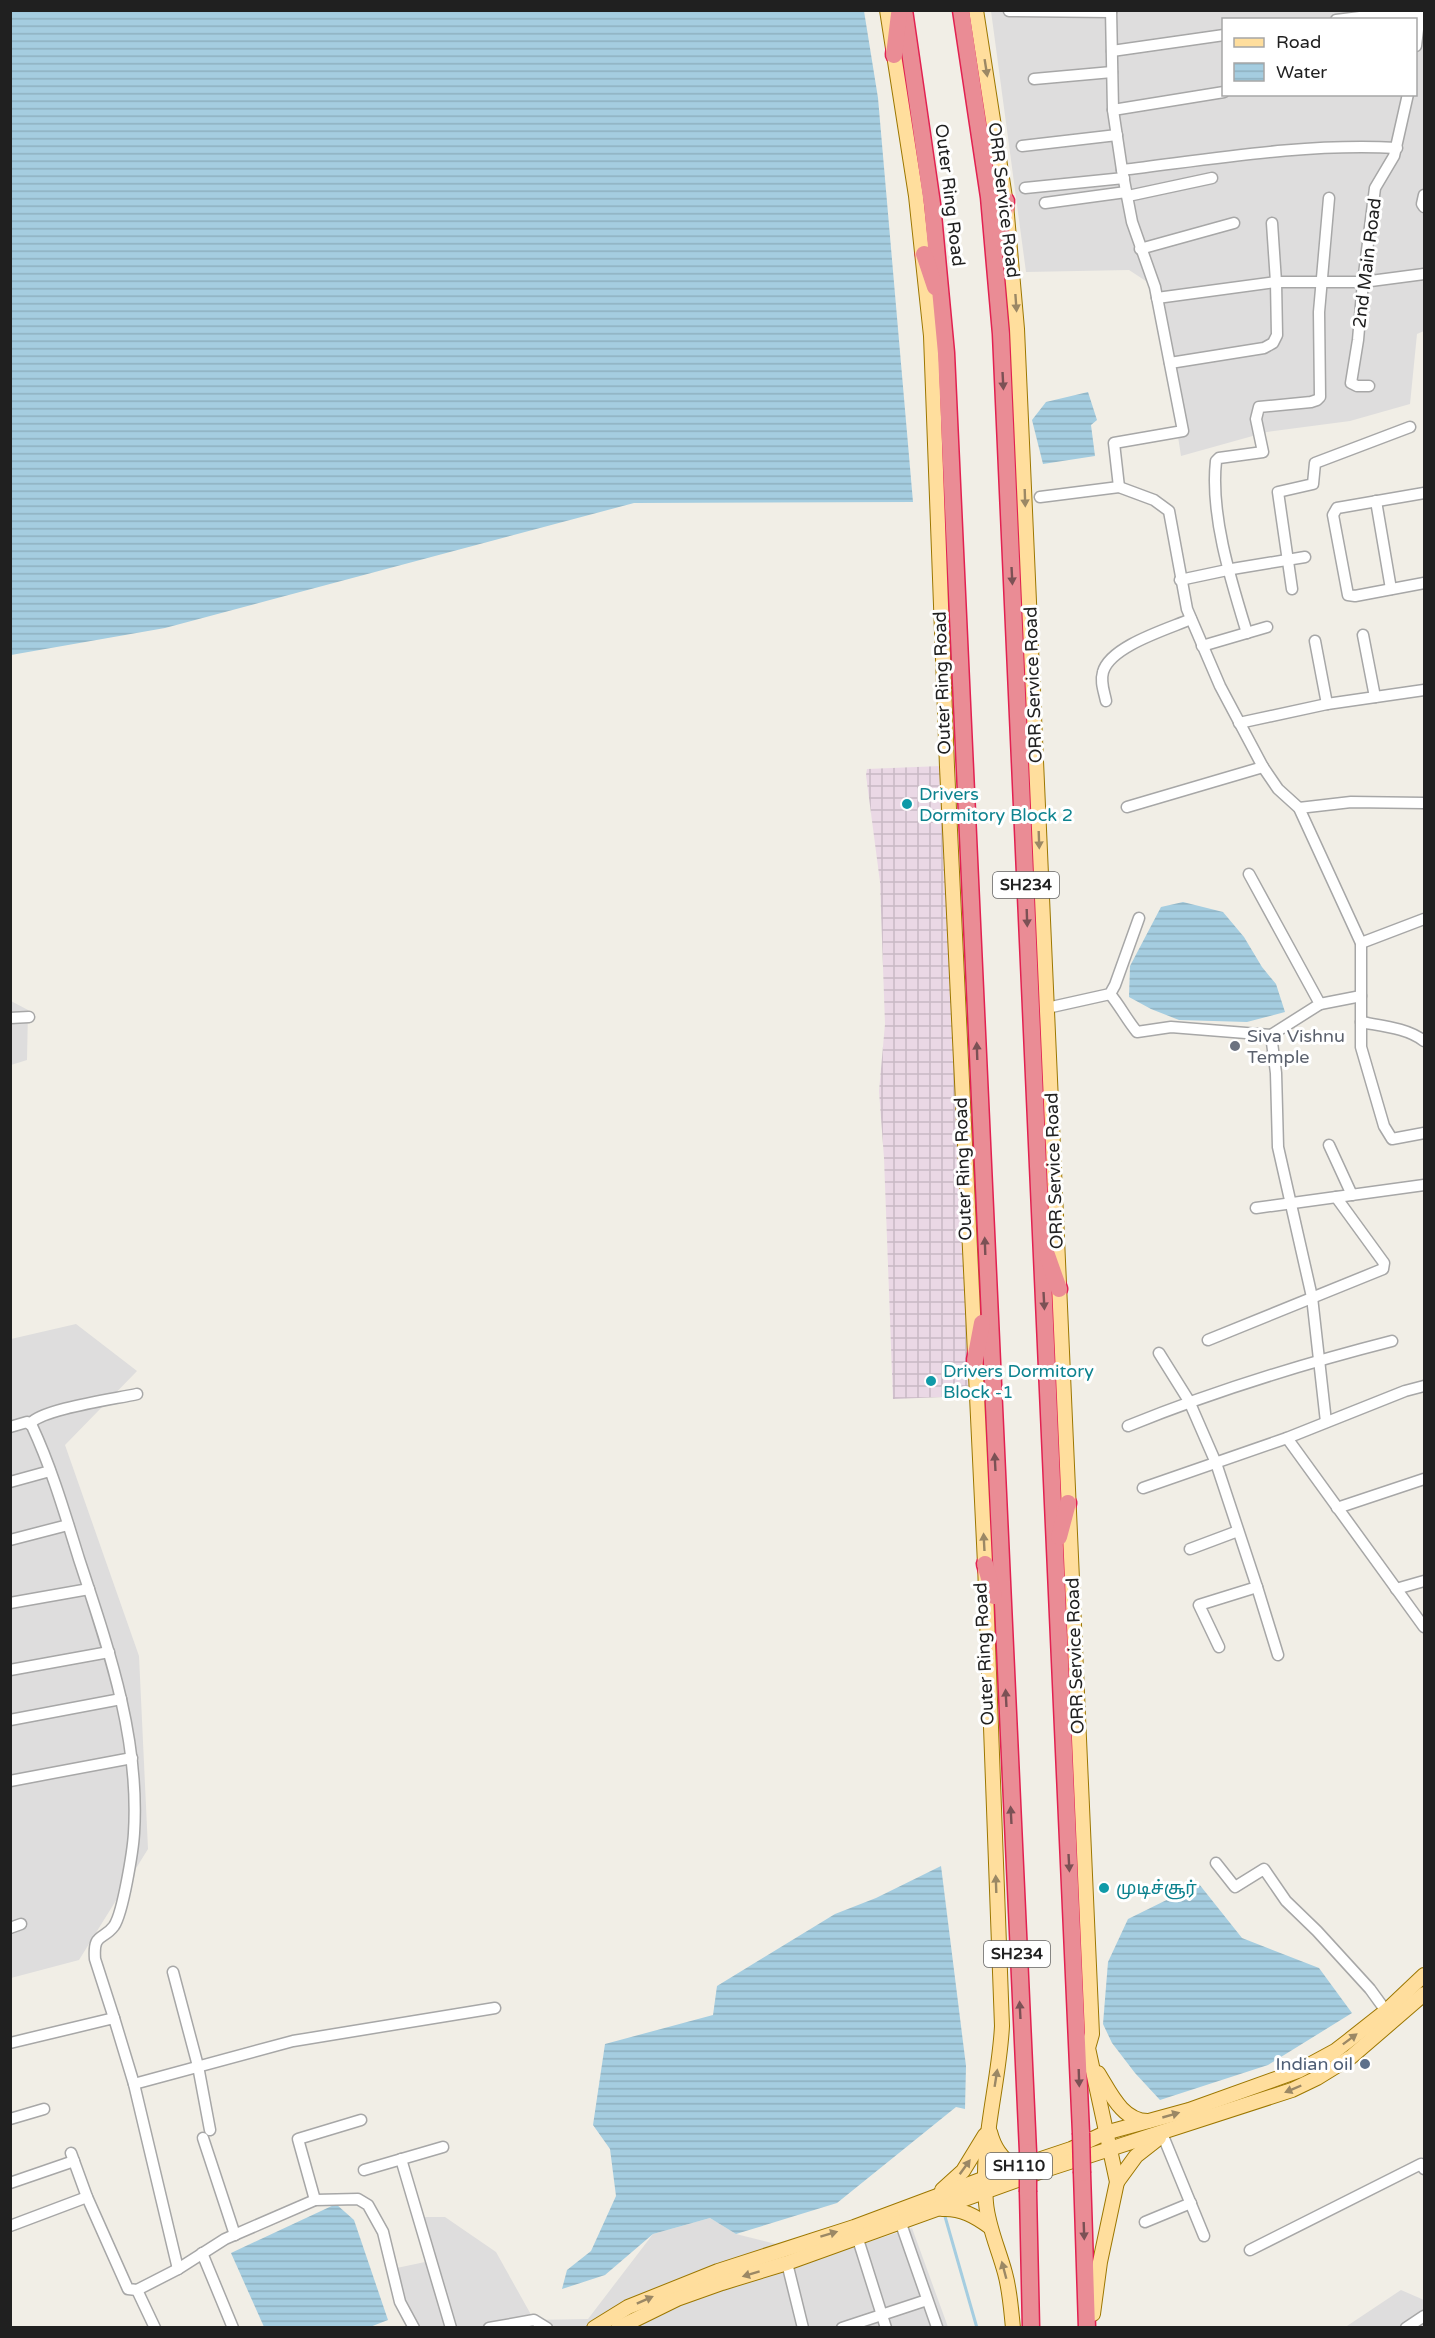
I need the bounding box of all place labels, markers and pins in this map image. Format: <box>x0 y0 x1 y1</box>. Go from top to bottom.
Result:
place label: Drivers Dormitory Block 2 <box>919 783 1073 826</box>
marker: Drivers Dormitory Block 2 <box>900 797 914 811</box>
place label: Siva Vishnu Temple <box>1247 1025 1345 1068</box>
marker: Siva Vishnu Temple <box>1228 1039 1242 1053</box>
place label: Drivers Dormitory Block -1 <box>943 1360 1094 1403</box>
marker: Drivers Dormitory Block -1 <box>924 1374 938 1388</box>
place label: முடிச்சூர் <box>1116 1877 1197 1900</box>
marker: முடிச்சூர் <box>1097 1881 1111 1895</box>
place label: Indian oil <box>1276 2053 1353 2075</box>
marker: Indian oil <box>1358 2057 1372 2071</box>

